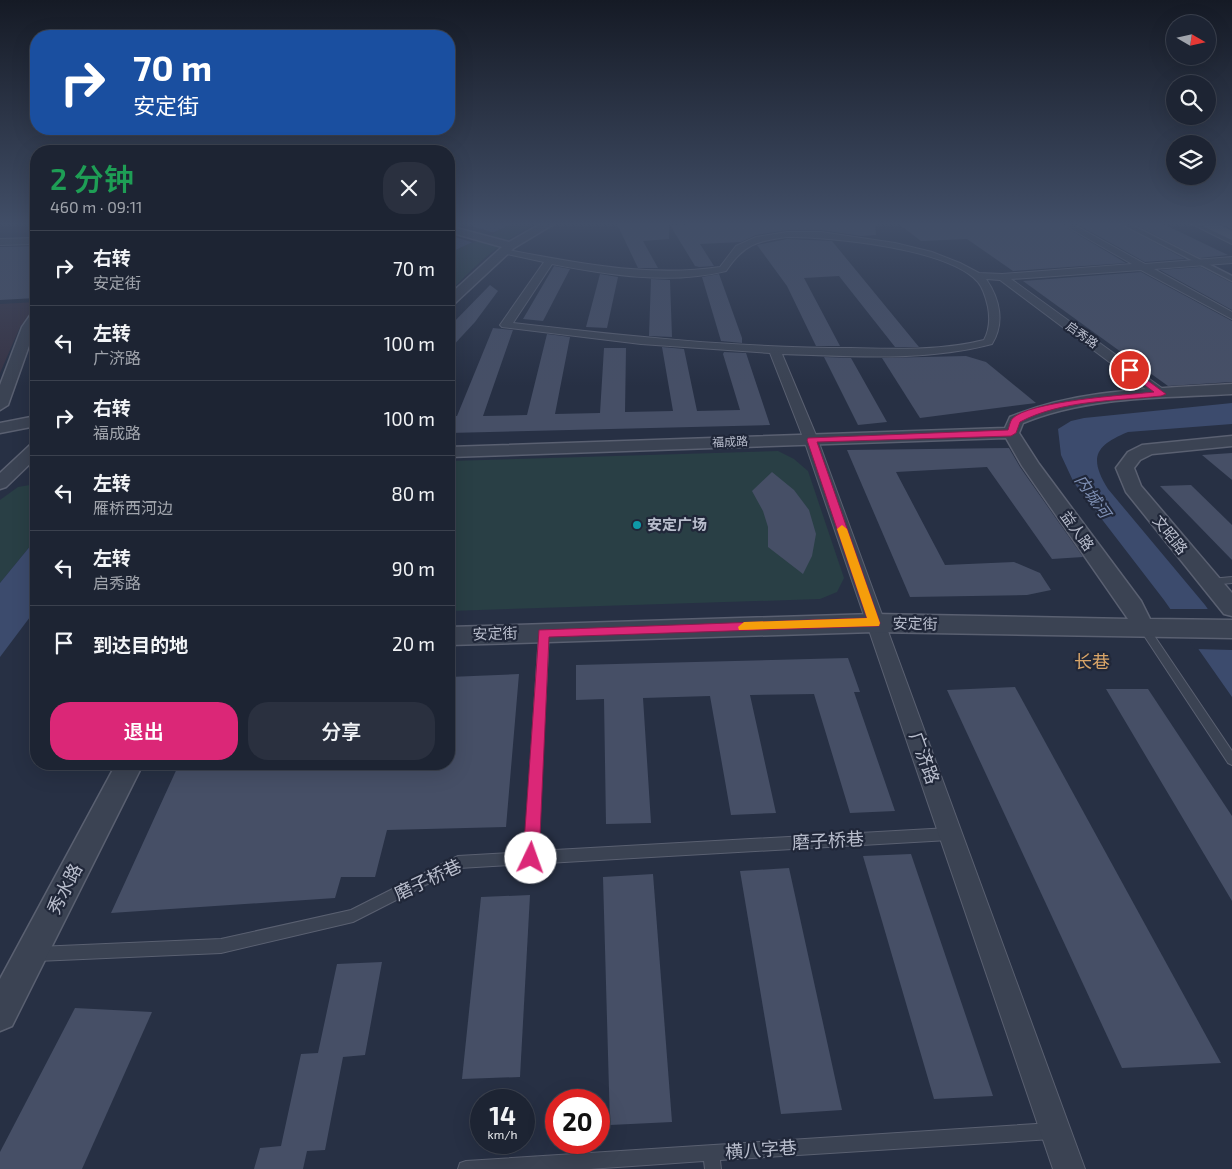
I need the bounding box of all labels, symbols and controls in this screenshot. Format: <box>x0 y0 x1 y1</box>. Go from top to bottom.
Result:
north arrow <box>1166 15 1216 65</box>
map controls <box>1166 15 1216 185</box>
text: 70 m <box>133 46 212 88</box>
icon: right <box>50 50 115 115</box>
button: search <box>1166 75 1216 125</box>
text: 安定街 <box>133 92 199 118</box>
button: layers <box>1166 135 1216 185</box>
text: 2 分钟 <box>50 160 134 196</box>
button: close <box>383 162 435 214</box>
text: 460 m · 09:11 <box>50 197 142 216</box>
text: 右转 <box>93 246 131 269</box>
icon: right <box>50 254 78 282</box>
text: 70 m <box>393 257 435 280</box>
text: 安定街 <box>93 273 141 292</box>
street label: 启秀路 <box>1064 318 1101 350</box>
text: 左转 <box>93 321 131 344</box>
icon: left <box>50 329 78 357</box>
text: 100 m <box>384 332 435 355</box>
text: 广济路 <box>93 348 141 367</box>
pin <box>1109 349 1151 391</box>
icon: arrive <box>1116 356 1144 384</box>
text: 右转 <box>93 396 131 419</box>
icon: right <box>50 404 78 432</box>
text: 100 m <box>384 407 435 430</box>
text: 福成路 <box>93 423 141 442</box>
street label: 福成路 <box>712 433 748 449</box>
text: 左转 <box>93 471 131 494</box>
water label: 内城河 <box>1072 471 1117 523</box>
icon: left <box>50 479 78 507</box>
text: 80 m <box>391 482 435 505</box>
text: 雁桥西河边 <box>93 498 173 517</box>
street label: 益人路 <box>1057 507 1098 554</box>
street label: 文昭路 <box>1150 511 1192 558</box>
place label: 安定广场 <box>647 515 707 533</box>
marker: 安定广场 <box>631 519 643 531</box>
text: 左转 <box>93 546 131 569</box>
icon: left <box>50 554 78 582</box>
text: 90 m <box>392 557 435 580</box>
text: 启秀路 <box>93 573 141 592</box>
street label: 安定街 <box>892 614 938 632</box>
street label: 安定街 <box>472 623 518 643</box>
icon: arrive <box>50 629 78 657</box>
text: 20 m <box>392 632 435 655</box>
text: 到达目的地 <box>93 633 188 656</box>
district label: 长巷 <box>1074 650 1110 672</box>
button: 退出 <box>50 702 238 760</box>
button: 分享 <box>248 702 435 760</box>
street label: 广济路 <box>905 729 945 787</box>
street label: 磨子桥巷 <box>791 827 864 853</box>
position arrow <box>504 831 556 883</box>
street label: 磨子桥巷 <box>390 854 465 904</box>
street label: 秀水路 <box>42 859 86 918</box>
speed limit sign: 20 <box>545 1089 610 1154</box>
text: 14 <box>489 1100 516 1130</box>
text: km/h <box>488 1127 517 1141</box>
street label: 横八字巷 <box>724 1136 798 1162</box>

